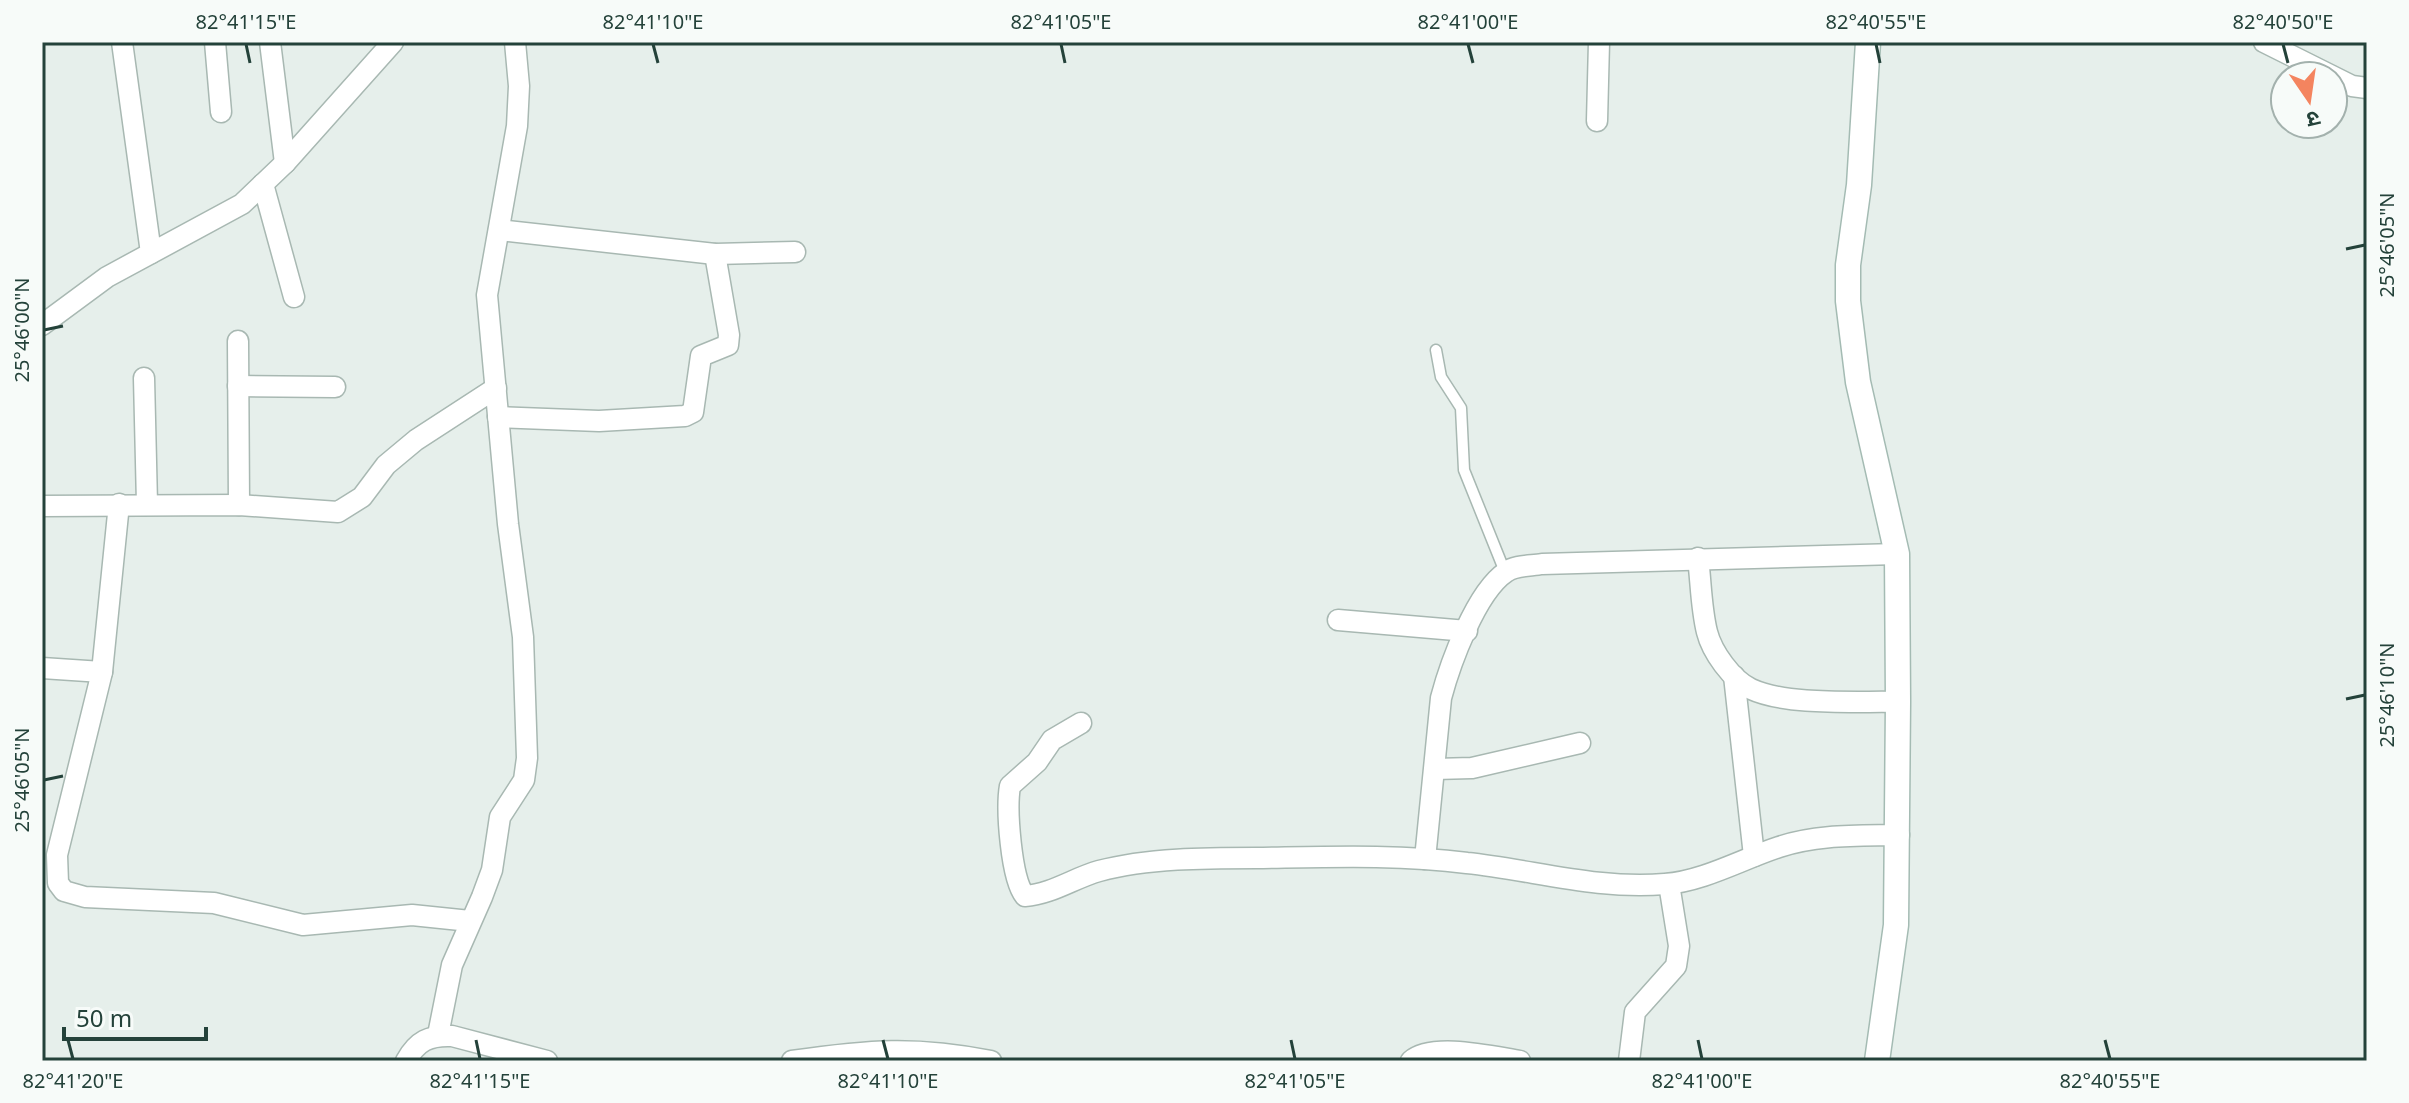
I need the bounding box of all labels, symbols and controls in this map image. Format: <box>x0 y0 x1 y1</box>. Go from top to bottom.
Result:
text: 82°41'15"E <box>196 8 296 35</box>
text: 82°41'10"E <box>603 8 703 35</box>
text: 82°41'05"E <box>1011 8 1111 35</box>
text: 82°41'00"E <box>1418 8 1518 35</box>
text: 82°40'55"E <box>1826 8 1926 35</box>
text: 82°40'50"E <box>2233 8 2333 35</box>
north arrow <box>2269 60 2349 140</box>
text: उ <box>2303 104 2323 137</box>
text: 25°46'05"N <box>2373 192 2400 298</box>
text: 25°46'00"N <box>8 277 35 383</box>
text: 25°46'10"N <box>2373 642 2400 748</box>
text: 25°46'05"N <box>8 727 35 833</box>
scale bar <box>64 991 206 1041</box>
text: 50 m <box>76 1001 132 1034</box>
text: 82°41'20"E <box>23 1067 123 1094</box>
text: 82°41'15"E <box>430 1067 530 1094</box>
text: 82°41'10"E <box>838 1067 938 1094</box>
text: 82°41'05"E <box>1245 1067 1345 1094</box>
text: 82°41'00"E <box>1652 1067 1752 1094</box>
text: 82°40'55"E <box>2060 1067 2160 1094</box>

